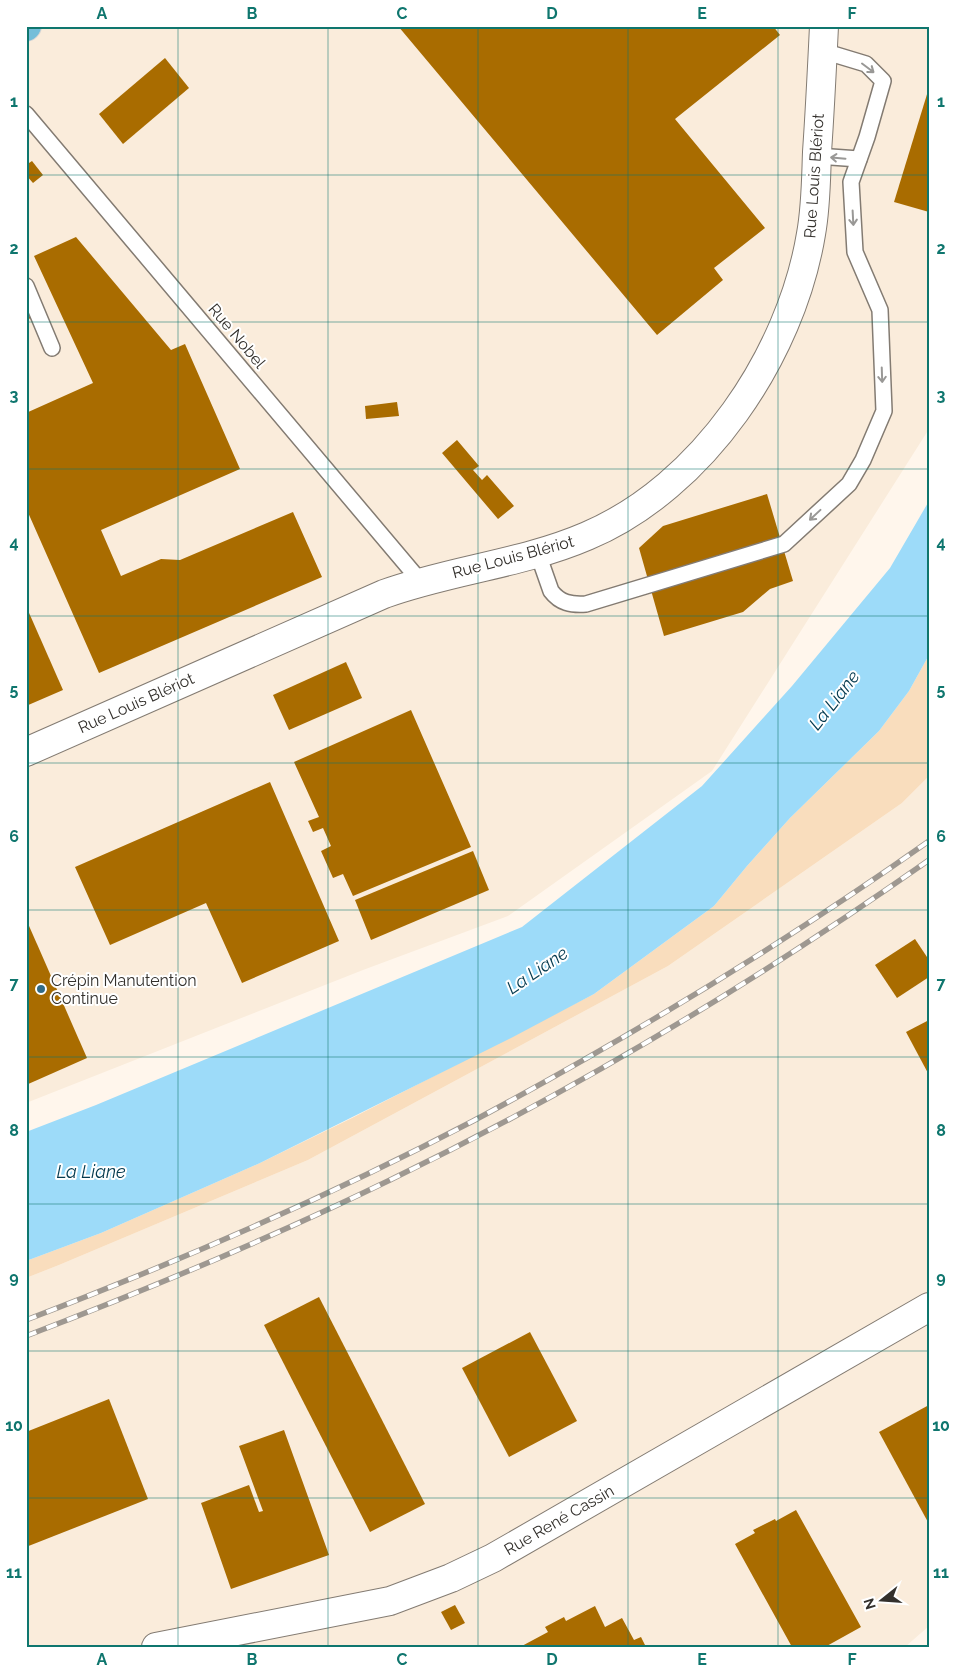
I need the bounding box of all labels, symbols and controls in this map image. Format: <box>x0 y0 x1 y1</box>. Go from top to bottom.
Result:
text: A <box>97 4 108 23</box>
text: B <box>247 4 258 23</box>
text: C <box>397 4 408 23</box>
text: D <box>546 4 558 23</box>
text: E <box>697 4 707 23</box>
text: F <box>847 4 857 23</box>
one-way arrow <box>861 62 874 73</box>
text: 1 <box>10 92 18 111</box>
text: 1 <box>937 92 945 111</box>
street label: Rue Louis Blériot <box>800 112 828 239</box>
one-way arrow <box>831 153 847 162</box>
one-way arrow <box>849 210 858 226</box>
text: 2 <box>9 239 19 258</box>
text: 2 <box>936 239 946 258</box>
street label: Rue Nobel <box>204 300 270 373</box>
one-way arrow <box>878 367 887 383</box>
text: 3 <box>10 386 19 405</box>
text: 3 <box>937 386 946 405</box>
one-way arrow <box>809 509 822 521</box>
street label: Rue Louis Blériot <box>450 531 576 582</box>
text: 4 <box>9 533 19 552</box>
text: 4 <box>936 533 946 552</box>
water label: La Liane <box>804 666 864 734</box>
street label: Rue Louis Blériot <box>75 669 198 737</box>
text: 5 <box>10 680 19 699</box>
text: 5 <box>937 680 946 699</box>
text: 6 <box>9 827 19 846</box>
text: 6 <box>936 827 946 846</box>
water label: La Liane <box>502 942 572 998</box>
place label: Crépin Manutention Continue <box>51 971 197 1008</box>
text: 7 <box>10 974 19 993</box>
text: 7 <box>937 974 946 993</box>
marker: Crépin Manutention Continue <box>35 983 47 995</box>
text: 8 <box>9 1121 19 1140</box>
text: 8 <box>936 1121 946 1140</box>
water label: La Liane <box>56 1161 126 1182</box>
text: 9 <box>9 1268 19 1287</box>
text: 9 <box>936 1268 946 1287</box>
text: 10 <box>5 1416 23 1435</box>
text: 10 <box>932 1416 950 1435</box>
street label: Rue René Cassin <box>501 1481 617 1559</box>
text: 11 <box>6 1563 22 1582</box>
text: 11 <box>933 1563 949 1582</box>
north arrow <box>858 1576 908 1626</box>
text: N <box>860 1596 879 1611</box>
text: A <box>97 1650 108 1669</box>
text: B <box>247 1650 258 1669</box>
text: C <box>397 1650 408 1669</box>
text: D <box>546 1650 558 1669</box>
text: E <box>697 1650 707 1669</box>
text: F <box>847 1650 857 1669</box>

